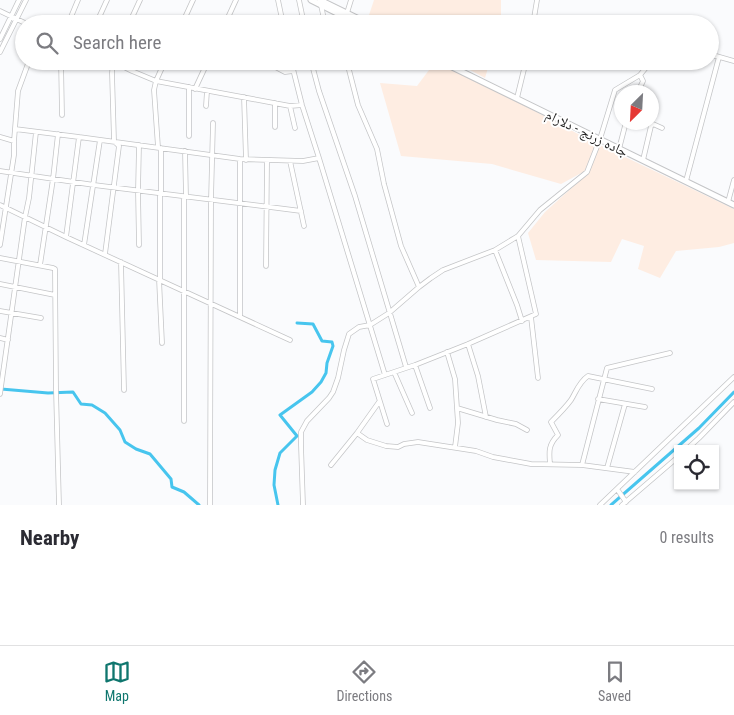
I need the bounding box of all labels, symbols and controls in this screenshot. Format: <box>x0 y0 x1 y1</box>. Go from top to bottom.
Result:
search box <box>15 15 719 70</box>
icon: search <box>33 29 61 57</box>
text: Search here <box>73 31 161 54</box>
north arrow <box>614 85 659 130</box>
street label: جاده زرنج - دلارام <box>542 106 631 162</box>
map controls <box>674 445 719 490</box>
button: locate <box>674 445 719 490</box>
text: Nearby <box>20 526 79 550</box>
text: 0 results <box>659 528 714 547</box>
tab: Map <box>103 658 131 704</box>
tab: Directions <box>336 658 392 704</box>
tab: Saved <box>598 658 631 704</box>

